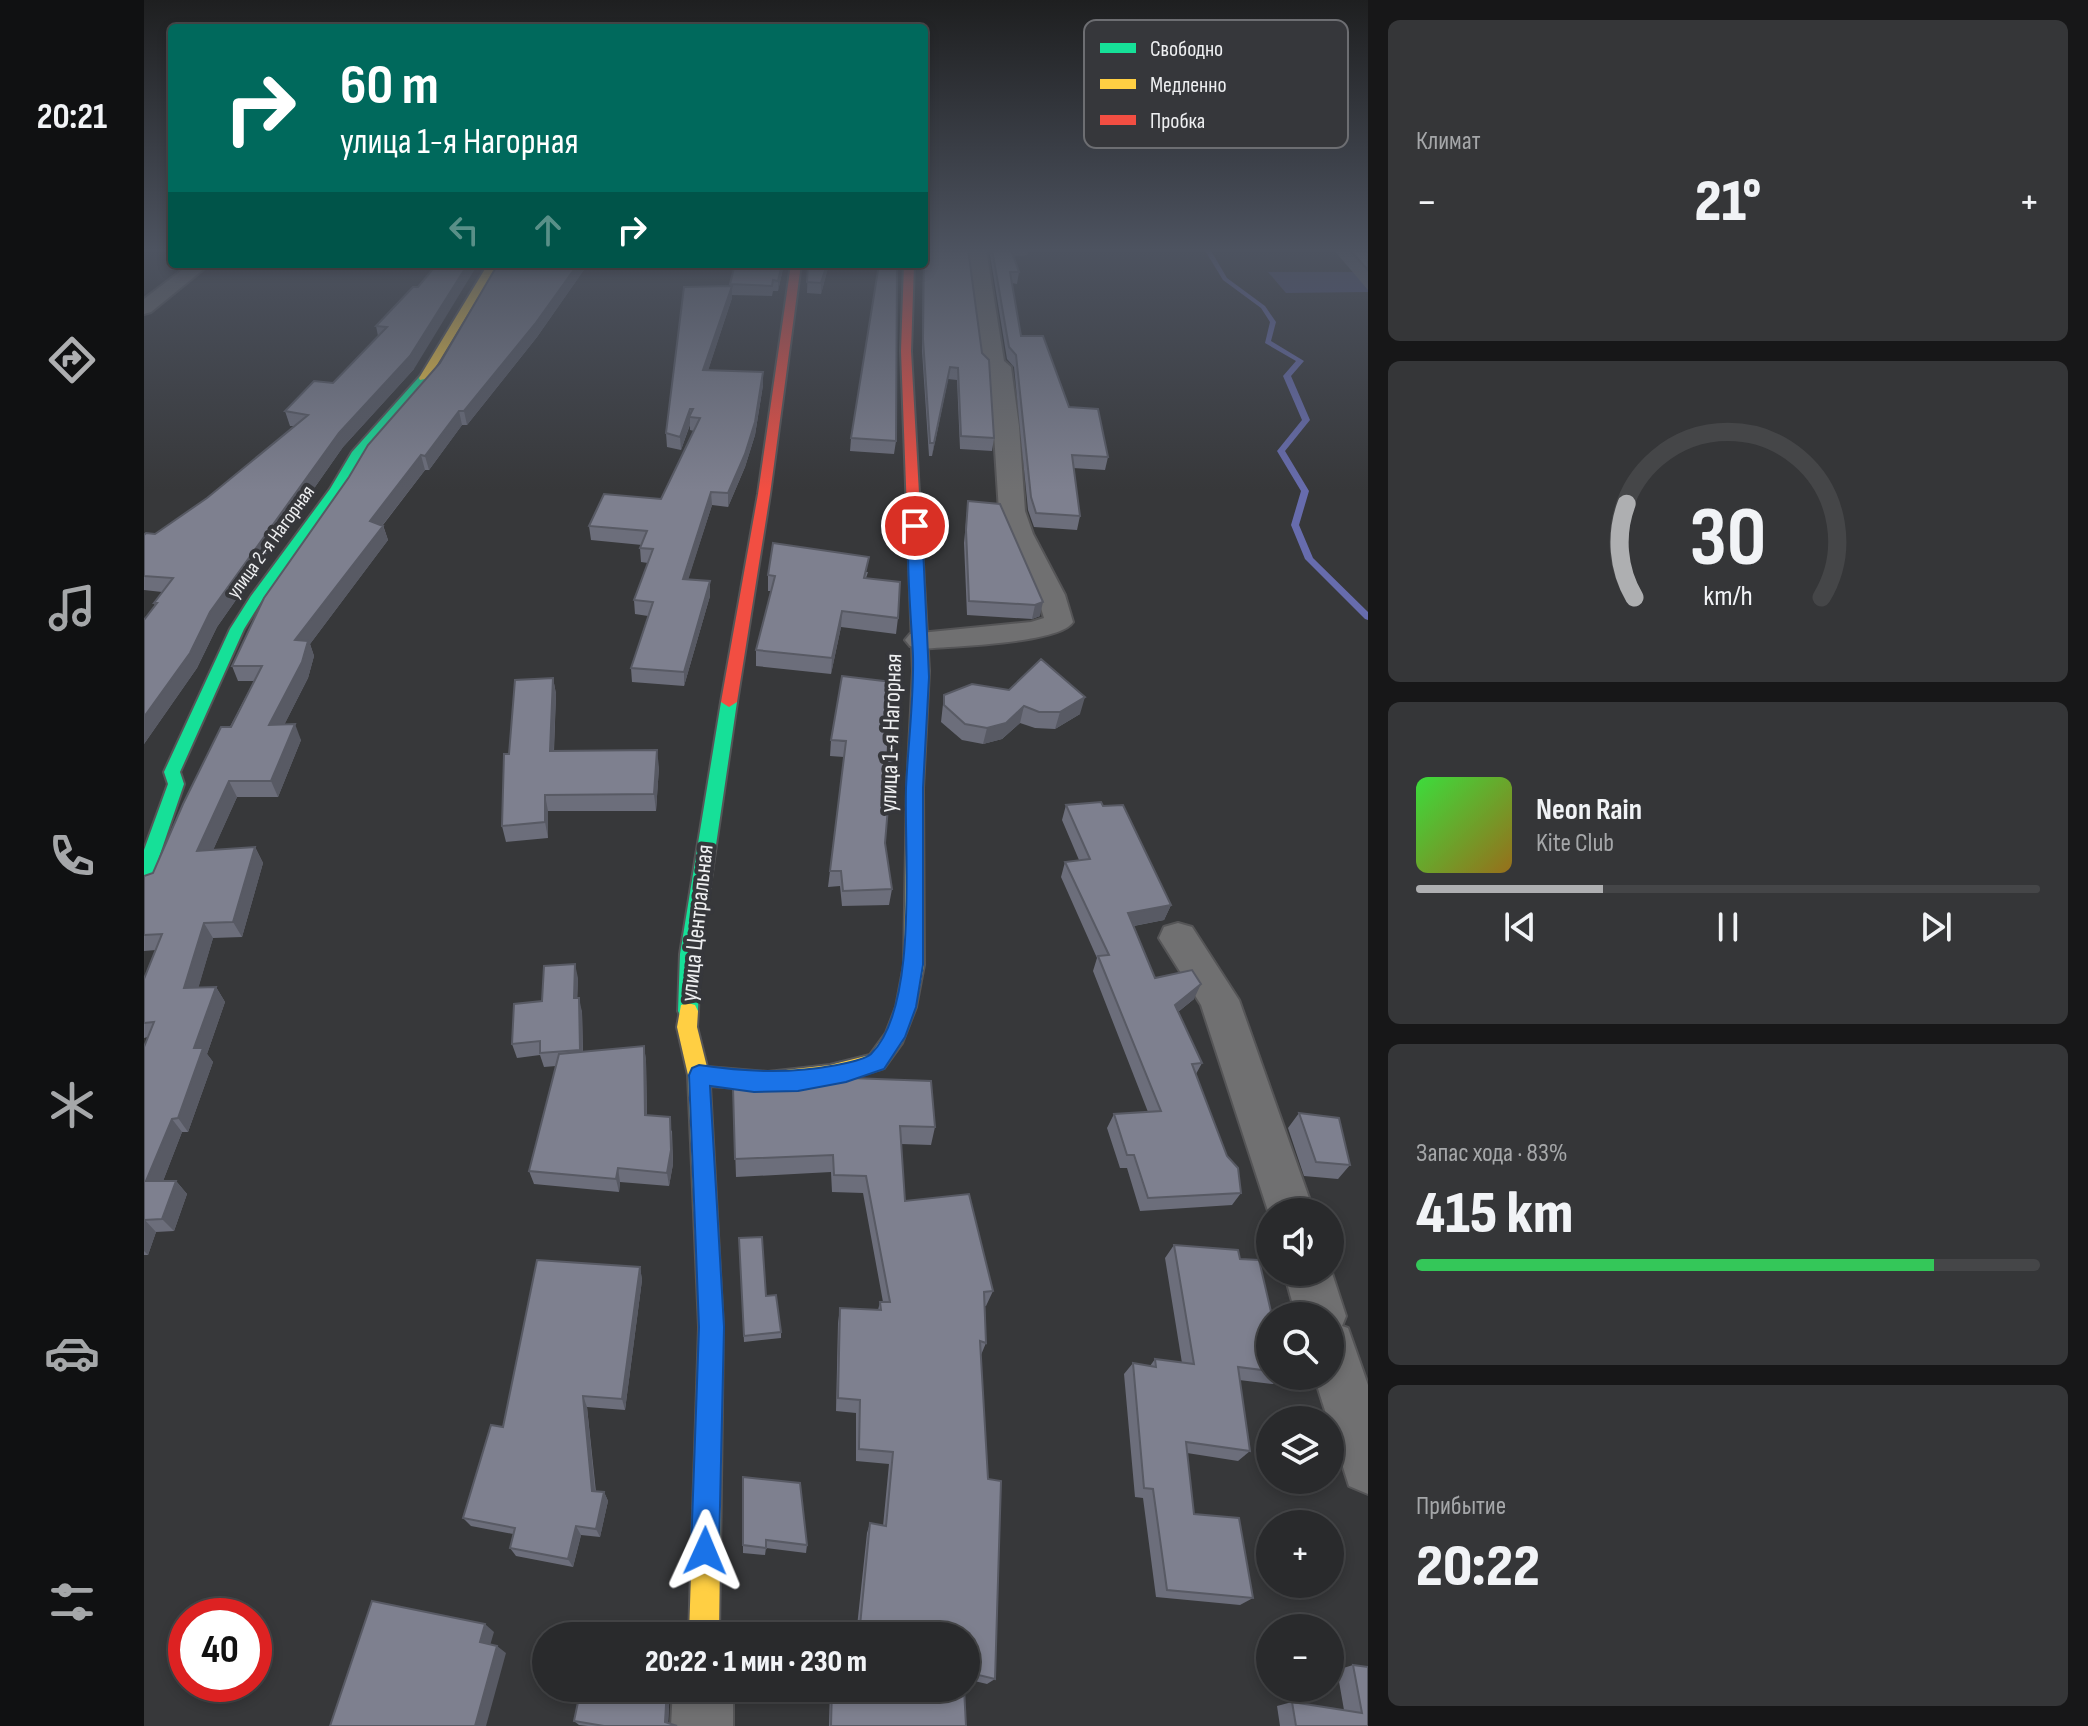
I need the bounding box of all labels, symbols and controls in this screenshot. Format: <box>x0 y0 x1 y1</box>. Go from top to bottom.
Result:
legend <box>1084 20 1348 148</box>
text: Свободно <box>1150 36 1223 63</box>
text: 60 m <box>340 53 439 120</box>
icon: right <box>208 56 312 160</box>
text: Медленно <box>1150 72 1227 99</box>
text: 20:21 <box>37 96 107 139</box>
text: Пробка <box>1150 108 1205 135</box>
text: улица 1-я Нагорная <box>340 121 579 164</box>
text: Климат <box>1416 126 1480 157</box>
text: 21° <box>1695 166 1761 238</box>
text: − <box>1416 176 1438 229</box>
text: + <box>2018 176 2040 229</box>
icon: left <box>442 208 486 252</box>
icon: ahead <box>526 208 570 252</box>
icon: right <box>610 208 654 252</box>
icon: directions <box>44 332 100 388</box>
street label: улица 2-я Нагорная <box>222 481 320 603</box>
text: 30 <box>1690 488 1766 588</box>
pin <box>881 492 949 560</box>
icon: arrive <box>893 504 937 548</box>
text: km/h <box>1703 579 1753 614</box>
icon: music <box>44 580 100 636</box>
street label: улица 1-я Нагорная <box>874 653 908 813</box>
text: Neon Rain <box>1536 792 1642 828</box>
icon: phone <box>44 828 100 884</box>
text: Kite Club <box>1536 828 1614 859</box>
street label: улица Центральная <box>674 843 720 1003</box>
icon: previous <box>1498 905 1542 949</box>
icon: pause <box>1706 905 1750 949</box>
icon: next <box>1914 905 1958 949</box>
icon: climate <box>44 1077 100 1133</box>
text: Запас хода · 83% <box>1416 1138 1568 1169</box>
text: 415 km <box>1416 1178 1573 1250</box>
map controls <box>1256 1198 1344 1702</box>
button: sound <box>1256 1198 1344 1286</box>
button: search <box>1256 1302 1344 1390</box>
icon: car <box>44 1325 100 1381</box>
button: layers <box>1256 1406 1344 1494</box>
text: Прибытие <box>1416 1491 1506 1522</box>
position arrow <box>663 1509 747 1593</box>
button: + <box>1256 1510 1344 1598</box>
text: 20:22 <box>1416 1531 1540 1603</box>
icon: filters <box>44 1574 100 1630</box>
speed limit sign: 40 <box>168 1598 272 1702</box>
button: − <box>1256 1614 1344 1702</box>
text: 20:22 · 1 мин · 230 m <box>645 1644 867 1680</box>

